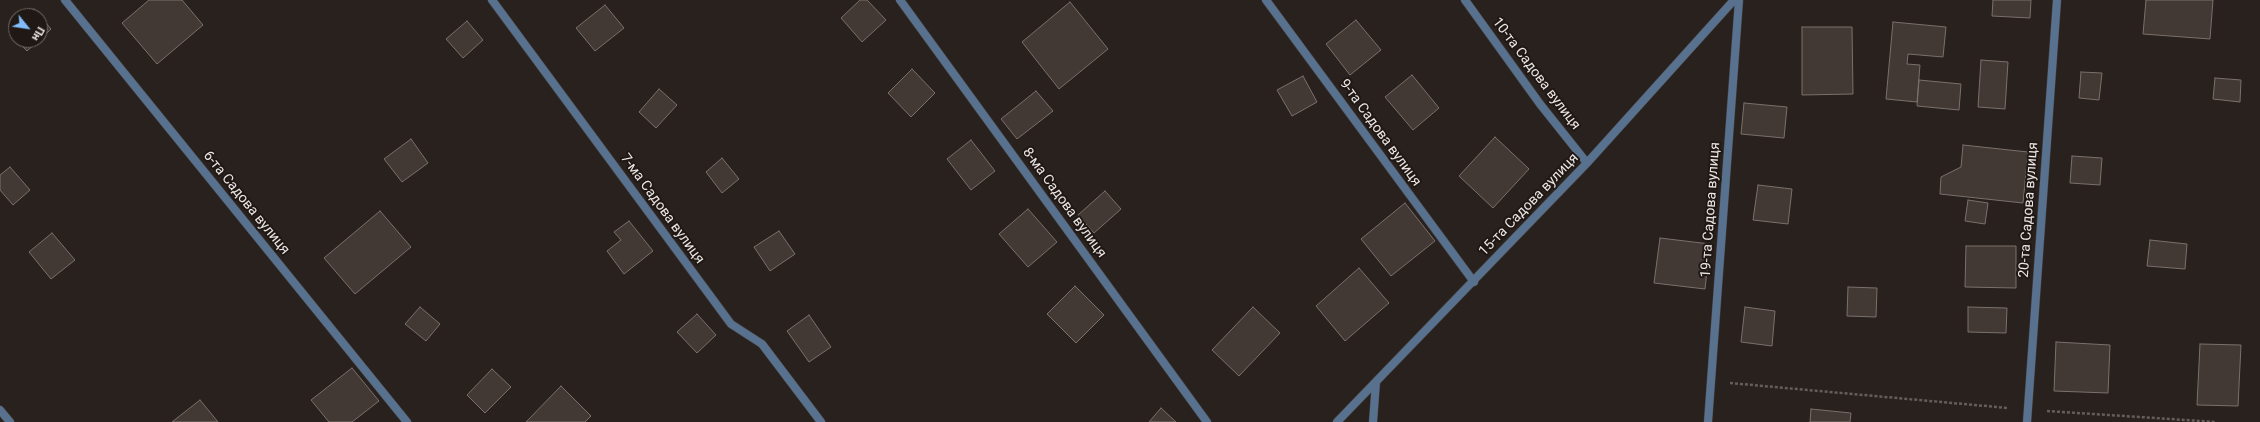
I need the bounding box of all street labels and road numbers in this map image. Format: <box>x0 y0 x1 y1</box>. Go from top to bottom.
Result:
street label: 10-та Садова вулиця <box>1488 15 1584 133</box>
street label: 9-та Садова вулиця <box>1336 76 1424 190</box>
street label: 19-та Садова вулиця <box>1698 142 1724 278</box>
street label: 20-та Садова вулиця <box>2016 142 2042 278</box>
street label: 8-ма Садова вулиця <box>1018 145 1110 261</box>
street label: 6-та Садова вулиця <box>199 148 293 258</box>
street label: 15-та Садова вулиця <box>1476 150 1582 260</box>
street label: 7-ма Садова вулиця <box>616 151 708 267</box>

